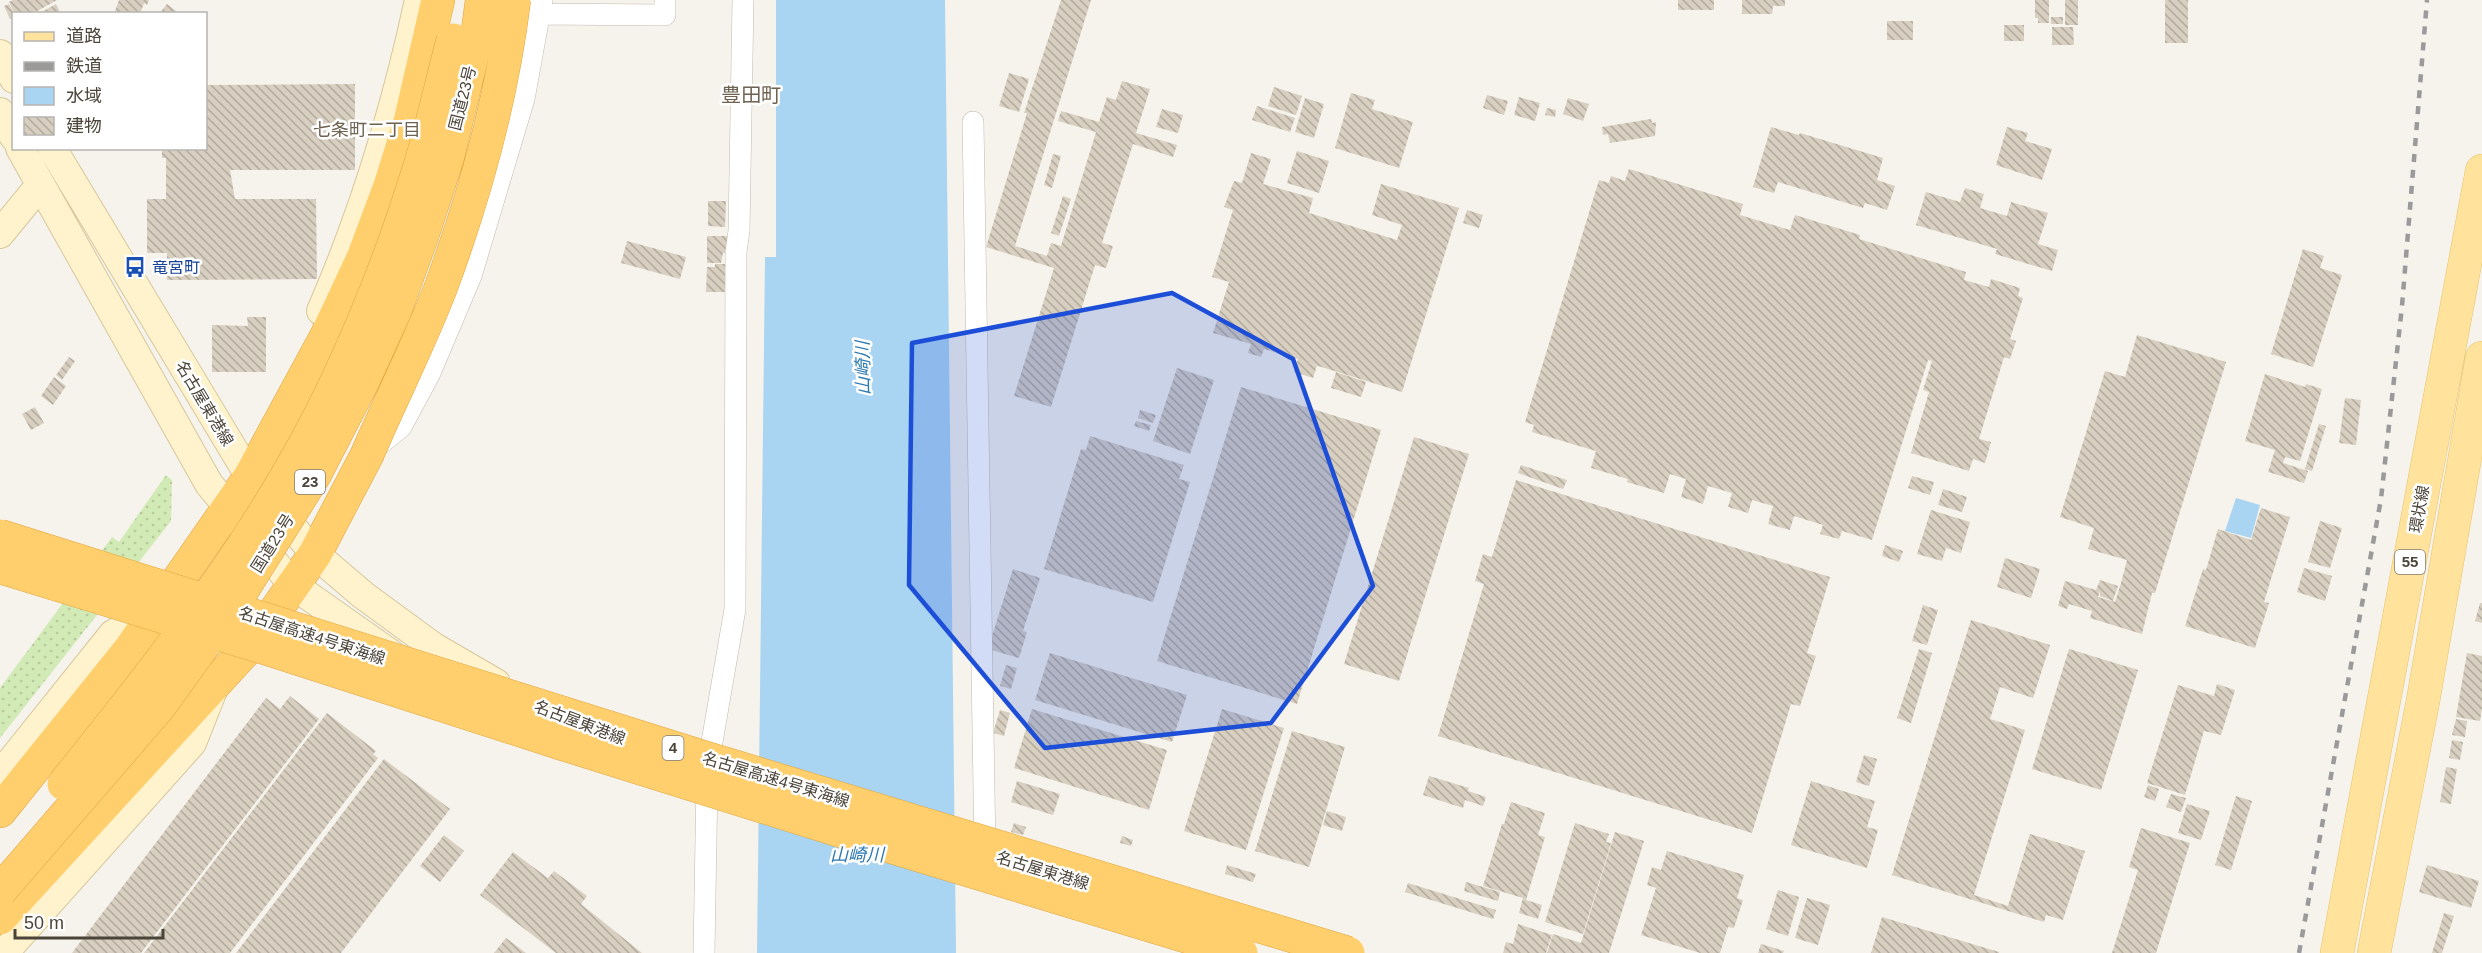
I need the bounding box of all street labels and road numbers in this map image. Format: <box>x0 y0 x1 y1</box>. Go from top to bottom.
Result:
street label: 国道23号 <box>446 64 479 132</box>
street label: 名古屋東港線 <box>173 358 237 449</box>
road number: 23 <box>295 470 325 494</box>
street label: 環状線 <box>2407 484 2432 534</box>
street label: 国道23号 <box>248 511 297 576</box>
road number: 55 <box>2395 550 2425 574</box>
street label: 名古屋高速4号東海線 <box>237 604 387 667</box>
street label: 名古屋東港線 <box>532 697 628 748</box>
road number: 4 <box>662 736 684 760</box>
street label: 名古屋高速4号東海線 <box>700 749 851 810</box>
street label: 名古屋東港線 <box>994 848 1091 893</box>

